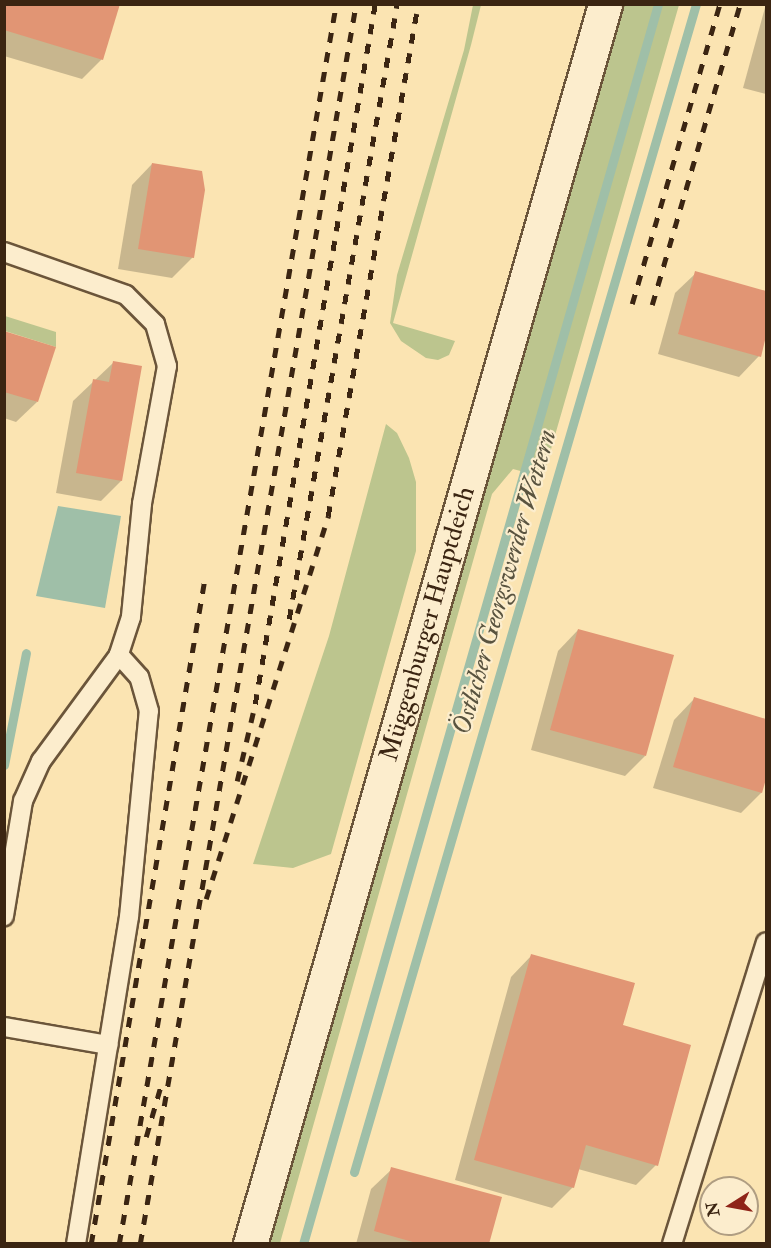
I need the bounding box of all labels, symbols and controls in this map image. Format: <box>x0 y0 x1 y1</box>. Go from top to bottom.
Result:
water label: Östlicher Georgswerder Wettern <box>445 426 563 738</box>
street label: Müggenburger Hauptdeich <box>374 483 482 765</box>
north arrow <box>699 1176 759 1236</box>
text: N <box>702 1200 724 1218</box>

